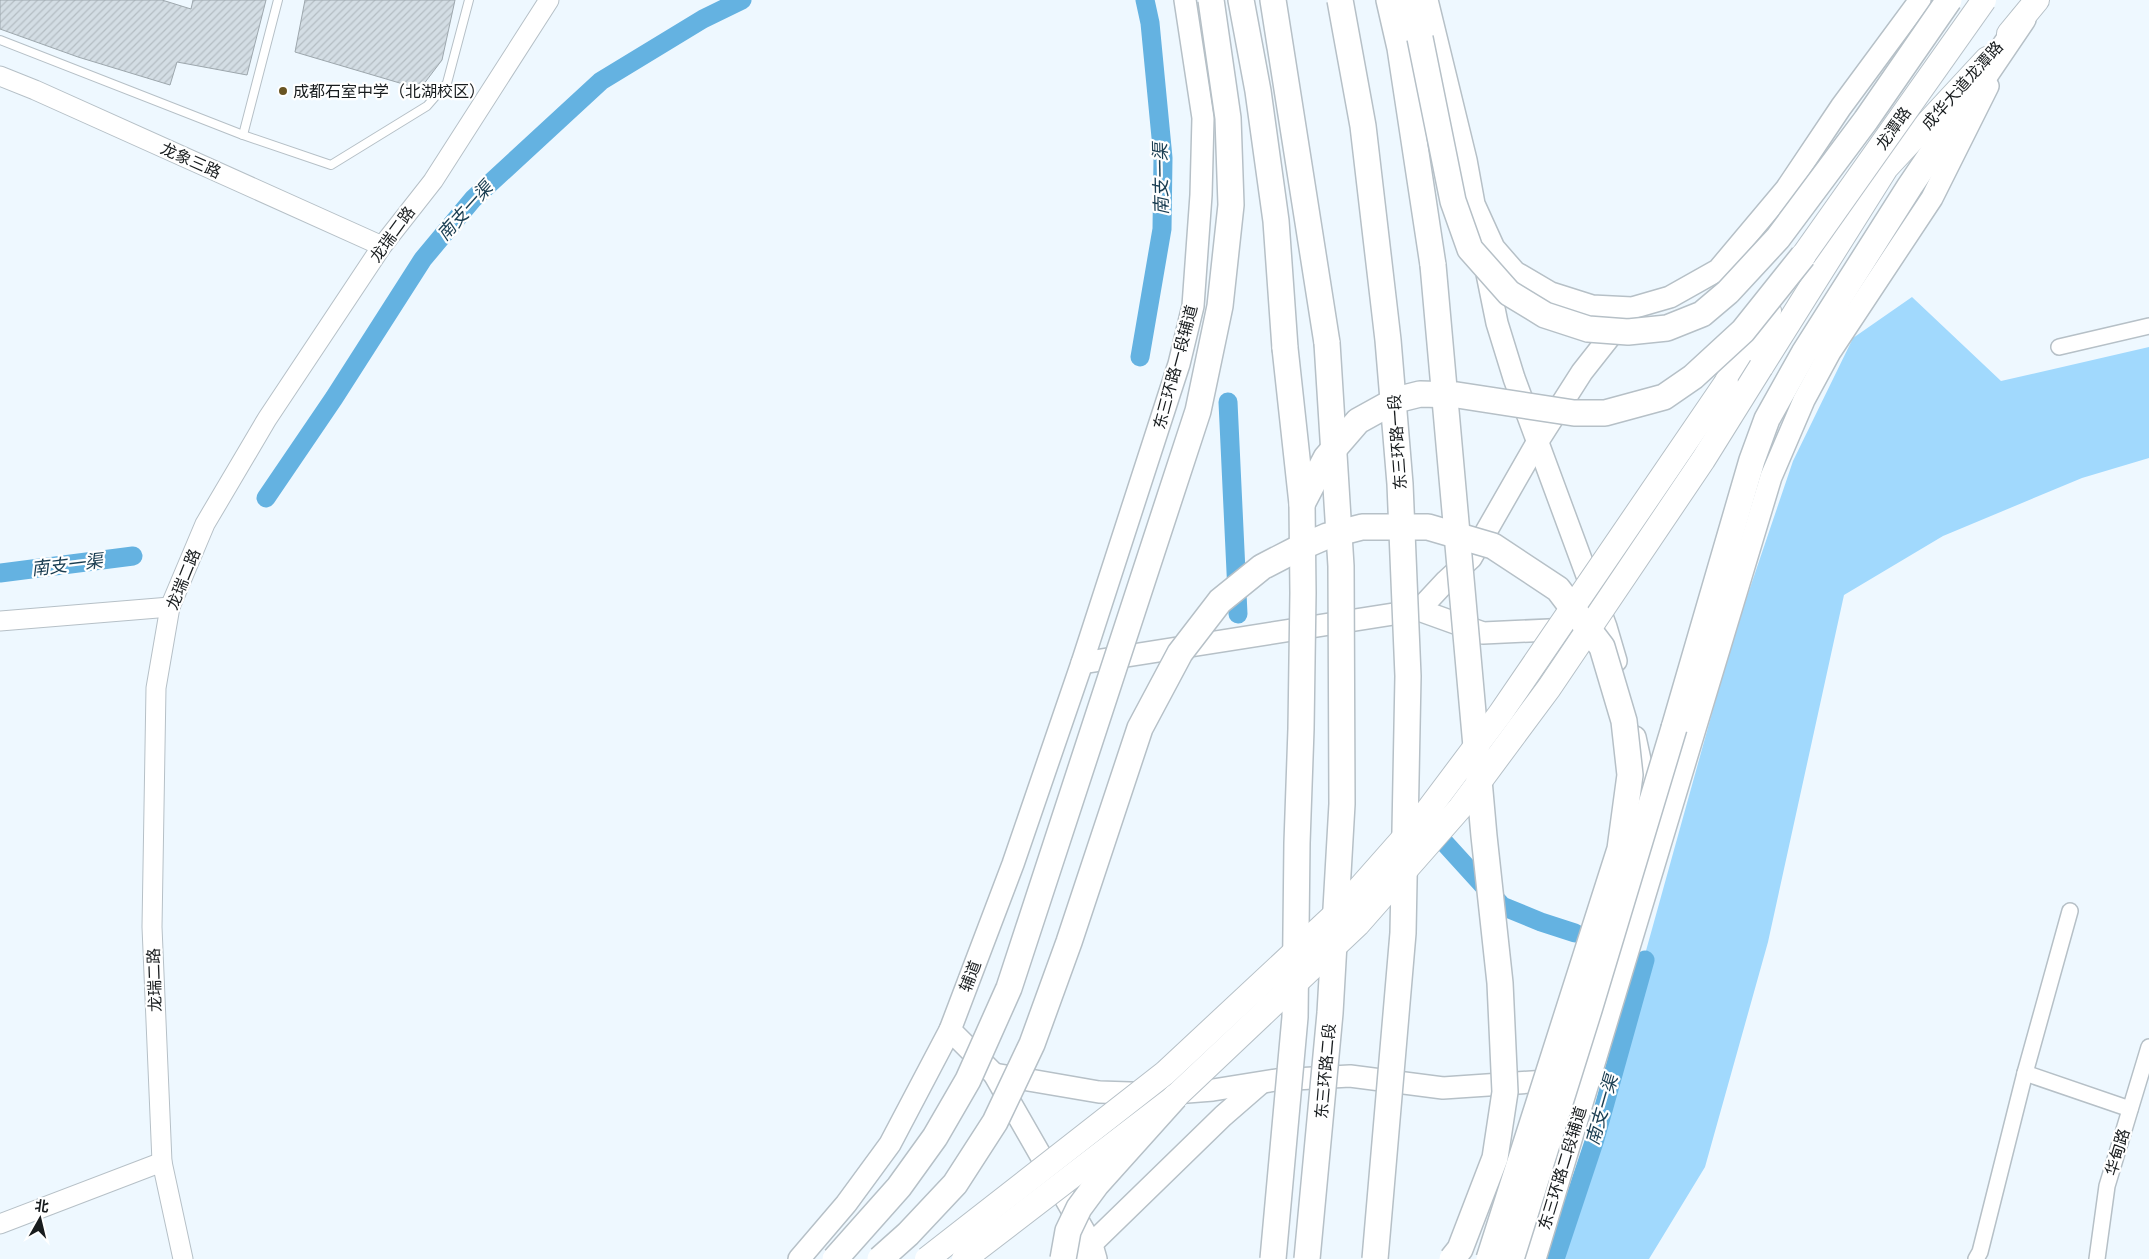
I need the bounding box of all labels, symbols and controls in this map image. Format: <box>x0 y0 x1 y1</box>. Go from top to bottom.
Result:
street label: 成华大道龙潭路 <box>1915 35 2008 134</box>
place label: 成都石室中学（北湖校区） <box>293 78 485 102</box>
marker: 成都石室中学（北湖校区） <box>277 85 289 97</box>
street label: 龙潭路 <box>1869 101 1916 154</box>
street label: 龙象三路 <box>157 135 226 183</box>
water label: 南支一渠 <box>1145 140 1173 215</box>
water label: 南支一渠 <box>430 172 499 245</box>
street label: 龙瑞二路 <box>363 200 420 266</box>
street label: 东三环路一段辅道 <box>1146 302 1202 432</box>
street label: 东三环路一段 <box>1381 393 1411 491</box>
street label: 龙瑞二路 <box>159 544 205 613</box>
water label: 南支一渠 <box>29 545 107 580</box>
street label: 龙瑞二路 <box>140 948 166 1012</box>
street label: 辅道 <box>952 956 986 995</box>
street label: 东三环路二段 <box>1308 1022 1340 1120</box>
water label: 南支一渠 <box>1578 1068 1623 1148</box>
street label: 东三环路二段辅道 <box>1531 1103 1591 1232</box>
street label: 华甸路 <box>2098 1125 2135 1178</box>
north arrow <box>15 1194 65 1244</box>
text: 北 <box>34 1194 50 1216</box>

